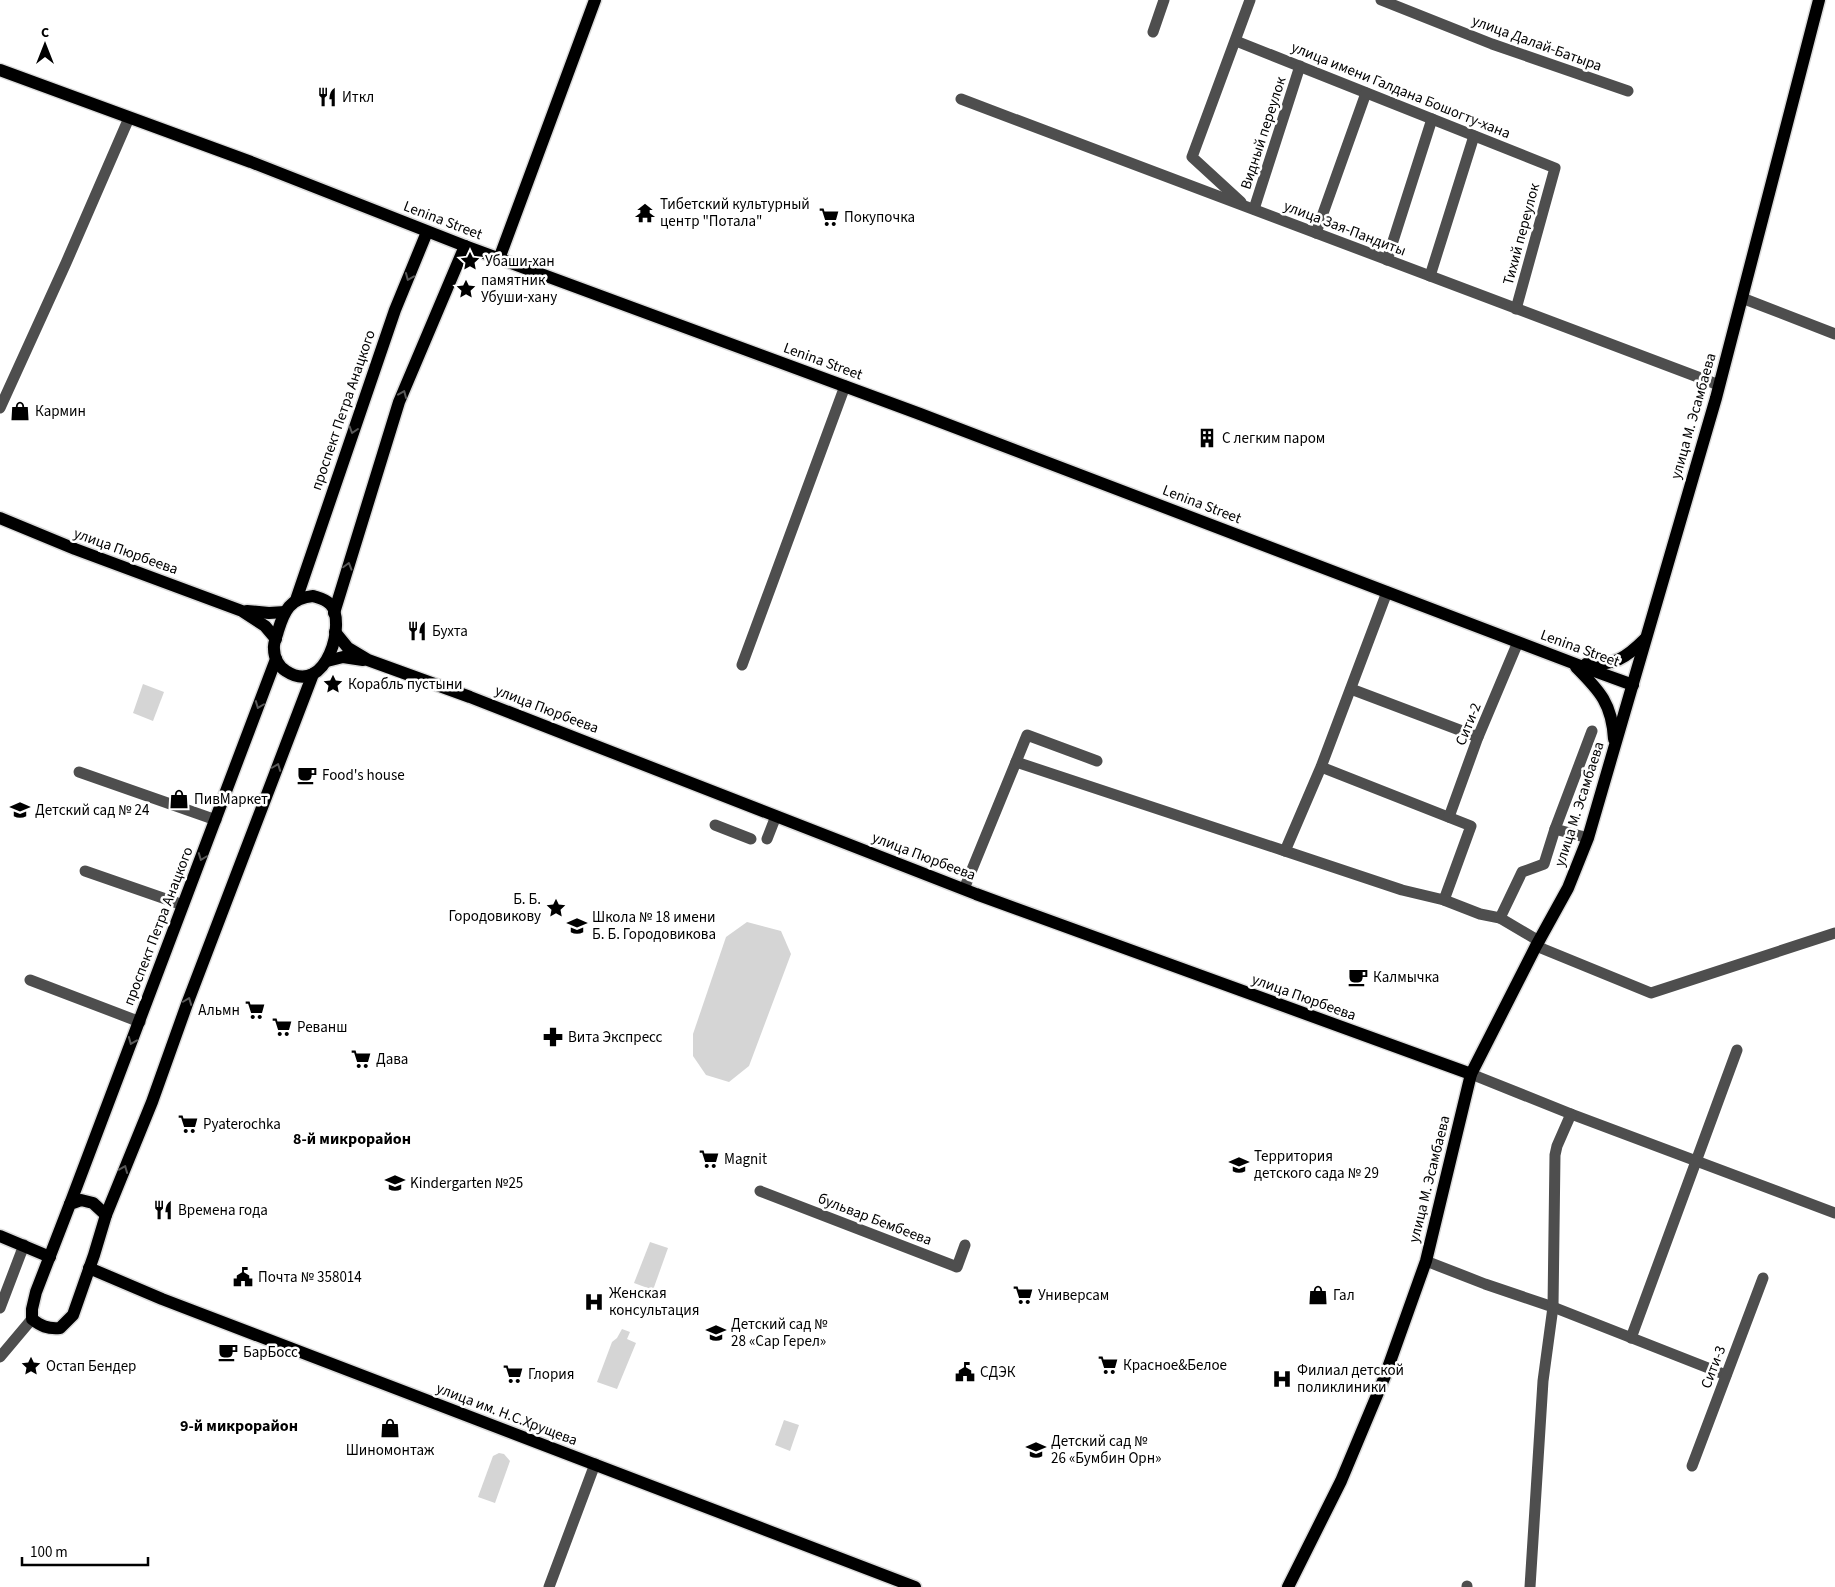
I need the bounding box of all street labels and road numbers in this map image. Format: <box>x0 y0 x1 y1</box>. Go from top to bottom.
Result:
street label: улица Далай-Батыра <box>1469 10 1605 77</box>
street label: улица имени Галдана Бошогту-хана <box>1288 37 1514 144</box>
street label: Видный переулок <box>1235 74 1292 192</box>
street label: Тихий переулок <box>1498 180 1545 287</box>
street label: улица Зая-Пандиты <box>1281 195 1409 262</box>
street label: Lenina Street <box>400 196 485 245</box>
street label: проспект Петра Анацкого <box>306 327 381 493</box>
street label: Lenina Street <box>780 337 865 385</box>
street label: улица М. Эсамбаева <box>1665 351 1722 482</box>
street label: Lenina Street <box>1159 480 1244 529</box>
street label: улица Пюрбеева <box>71 523 181 580</box>
street label: Lenina Street <box>1537 624 1622 672</box>
street label: улица Пюрбеева <box>492 680 602 739</box>
street label: Сити-2 <box>1450 700 1487 749</box>
street label: улица М. Эсамбаева <box>1549 739 1610 869</box>
street label: улица Пюрбеева <box>869 827 979 886</box>
street label: проспект Петра Анацкого <box>118 844 198 1009</box>
street label: улица Пюрбеева <box>1249 969 1359 1026</box>
street label: улица М. Эсамбаева <box>1404 1113 1455 1245</box>
street label: бульвар Бембеева <box>815 1188 935 1251</box>
street label: Сити-3 <box>1696 1343 1731 1392</box>
street label: улица им. Н.С.Хрущева <box>433 1378 581 1451</box>

